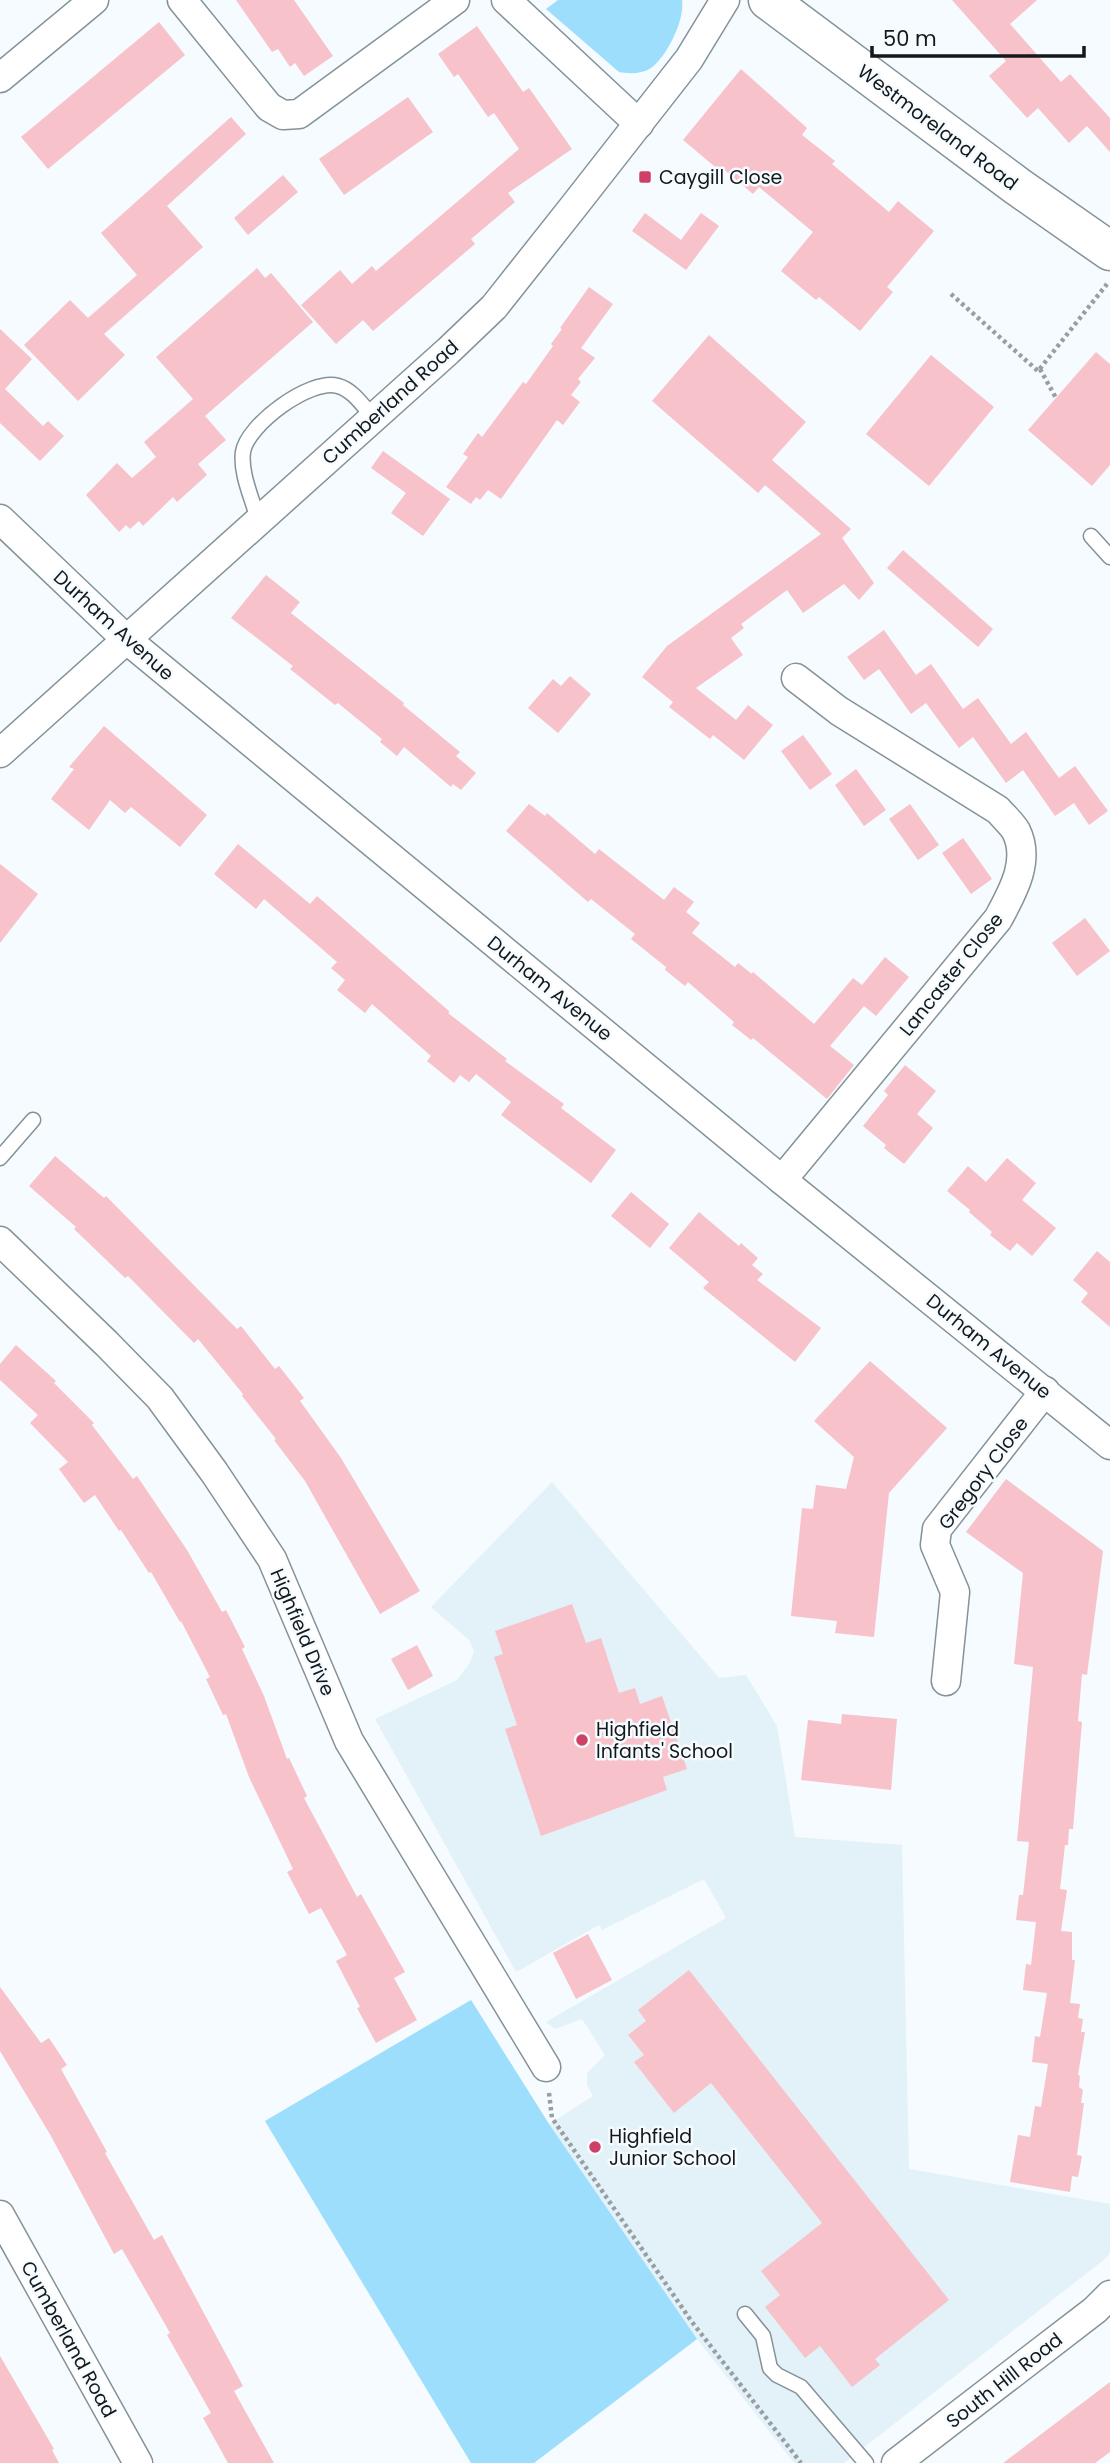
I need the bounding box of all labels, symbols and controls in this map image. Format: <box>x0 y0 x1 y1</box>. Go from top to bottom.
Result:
scale bar <box>872 14 1084 58</box>
text: 50 m <box>883 24 937 53</box>
street label: Westmoreland Road <box>852 58 1024 197</box>
place label: Caygill Close <box>659 164 782 191</box>
marker: Caygill Close <box>637 169 653 185</box>
street label: Cumberland Road <box>316 334 464 471</box>
street label: Durham Avenue <box>48 564 180 687</box>
street label: Lancaster Close <box>893 907 1010 1042</box>
street label: Durham Avenue <box>481 930 618 1047</box>
street label: Durham Avenue <box>920 1288 1057 1405</box>
street label: Gregory Close <box>932 1411 1035 1535</box>
street label: Highfield Drive <box>264 1564 341 1700</box>
place label: Highfield Infants' School <box>596 1716 733 1765</box>
marker: Highfield Infants' School <box>574 1732 590 1748</box>
place label: Highfield Junior School <box>609 2123 736 2172</box>
marker: Highfield Junior School <box>587 2139 603 2155</box>
street label: Cumberland Road <box>14 2256 123 2422</box>
street label: South Hill Road <box>940 2326 1068 2435</box>

